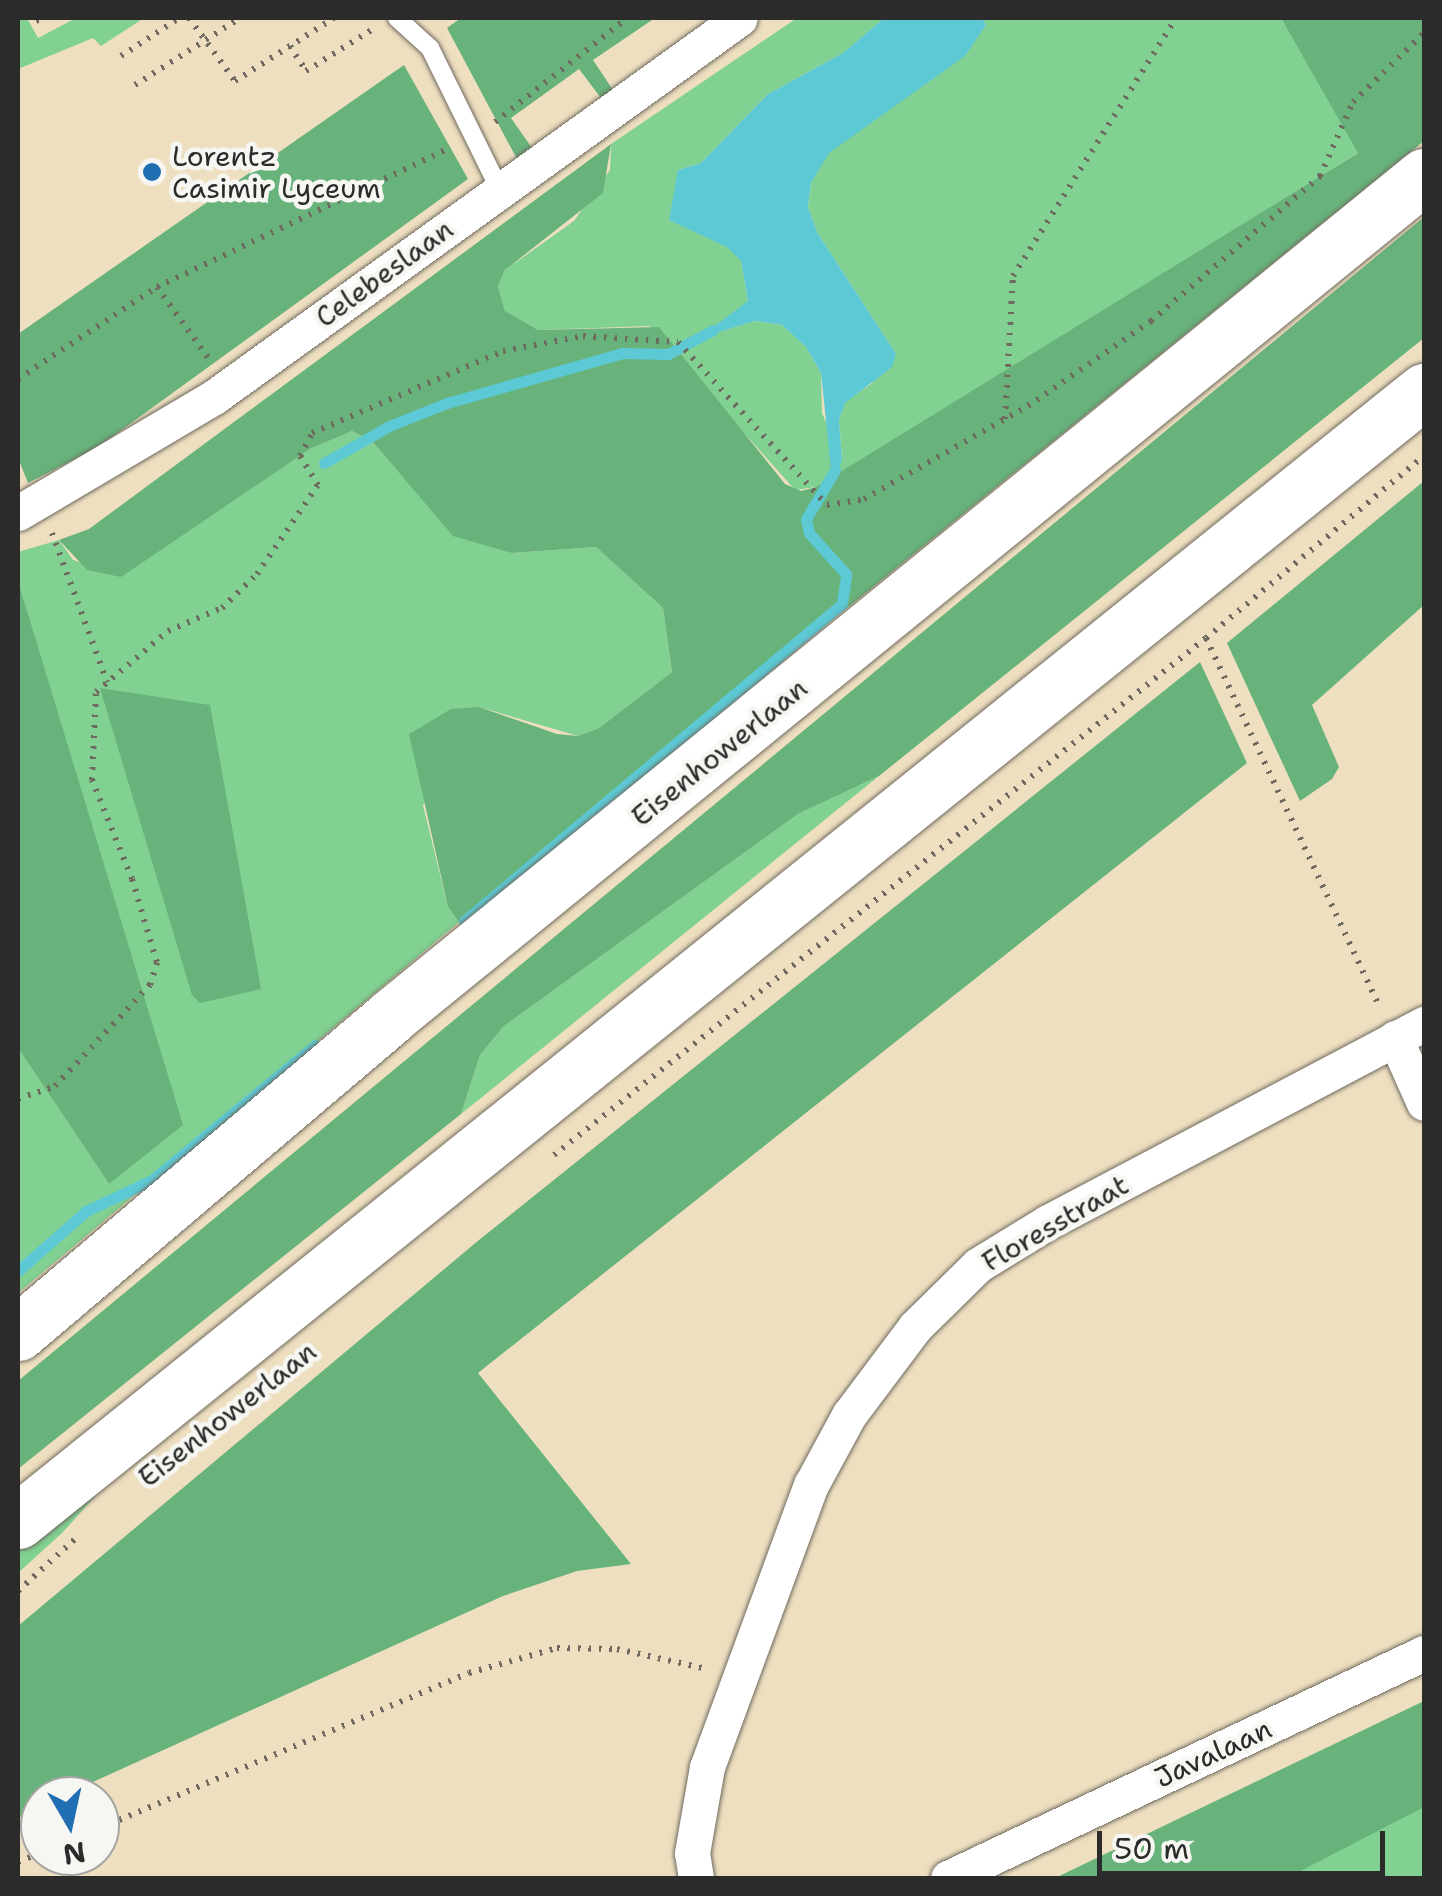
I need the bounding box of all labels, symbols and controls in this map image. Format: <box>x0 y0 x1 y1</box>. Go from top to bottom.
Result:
place label: Lorentz Casimir Lyceum <box>172 139 381 205</box>
marker: Lorentz Casimir Lyceum <box>141 161 163 183</box>
street label: Celebeslaan <box>309 212 459 334</box>
street label: Eisenhowerlaan <box>624 671 814 833</box>
street label: Floresstraat <box>976 1168 1134 1278</box>
street label: Eisenhowerlaan <box>131 1334 323 1494</box>
street label: Javalaan <box>1149 1711 1277 1795</box>
north arrow <box>20 1776 120 1876</box>
scale bar <box>1102 1811 1390 1873</box>
text: 50 m <box>1114 1828 1189 1869</box>
text: N <box>60 1833 88 1874</box>

